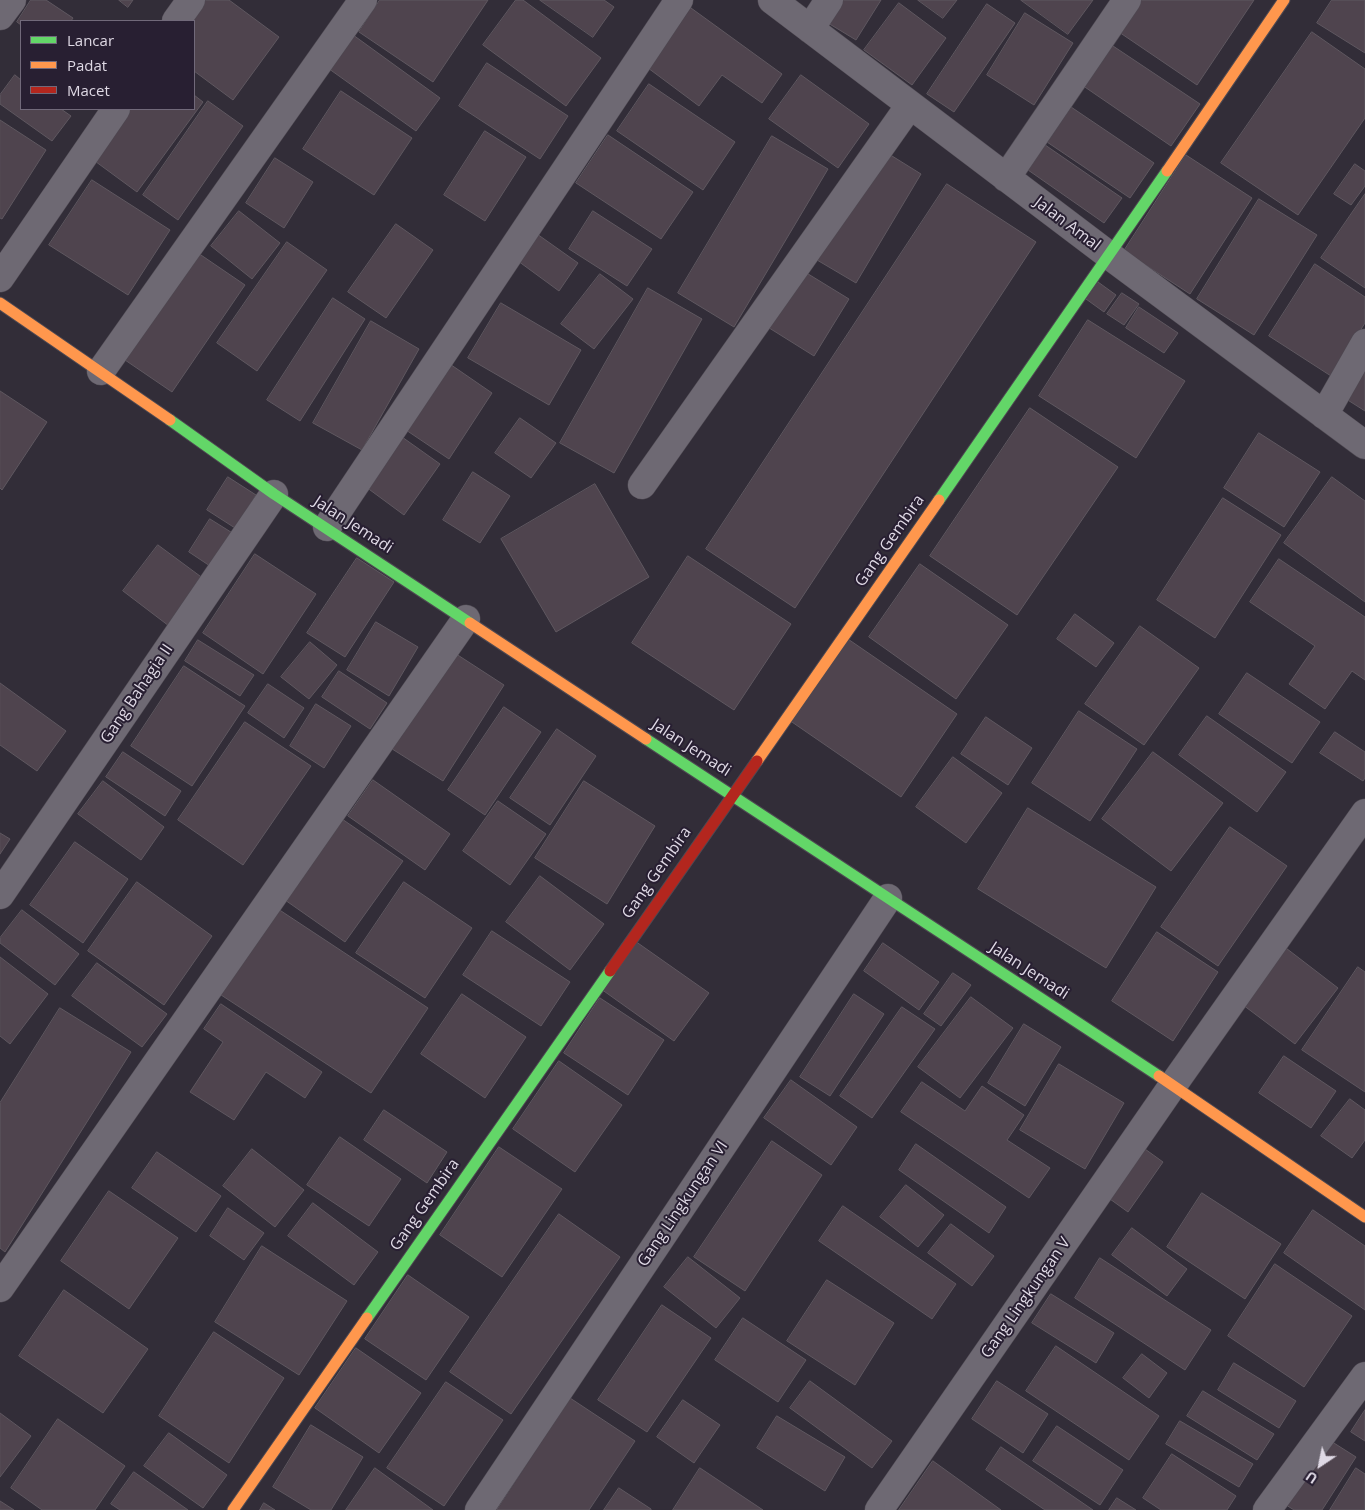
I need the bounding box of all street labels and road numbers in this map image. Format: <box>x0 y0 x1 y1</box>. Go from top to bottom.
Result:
street label: Jalan Amal <box>1030 193 1104 255</box>
street label: Gang Gembira <box>851 491 929 591</box>
street label: Jalan Jemadi <box>310 492 396 558</box>
street label: Gang Bahagia II <box>97 641 177 747</box>
street label: Jalan Jemadi <box>648 715 734 781</box>
street label: Gang Gembira <box>618 823 696 923</box>
street label: Jalan Jemadi <box>986 938 1072 1004</box>
street label: Gang Lingkungan VI <box>634 1137 732 1271</box>
street label: Gang Gembira <box>386 1155 464 1255</box>
street label: Gang Lingkungan V <box>977 1234 1075 1362</box>

